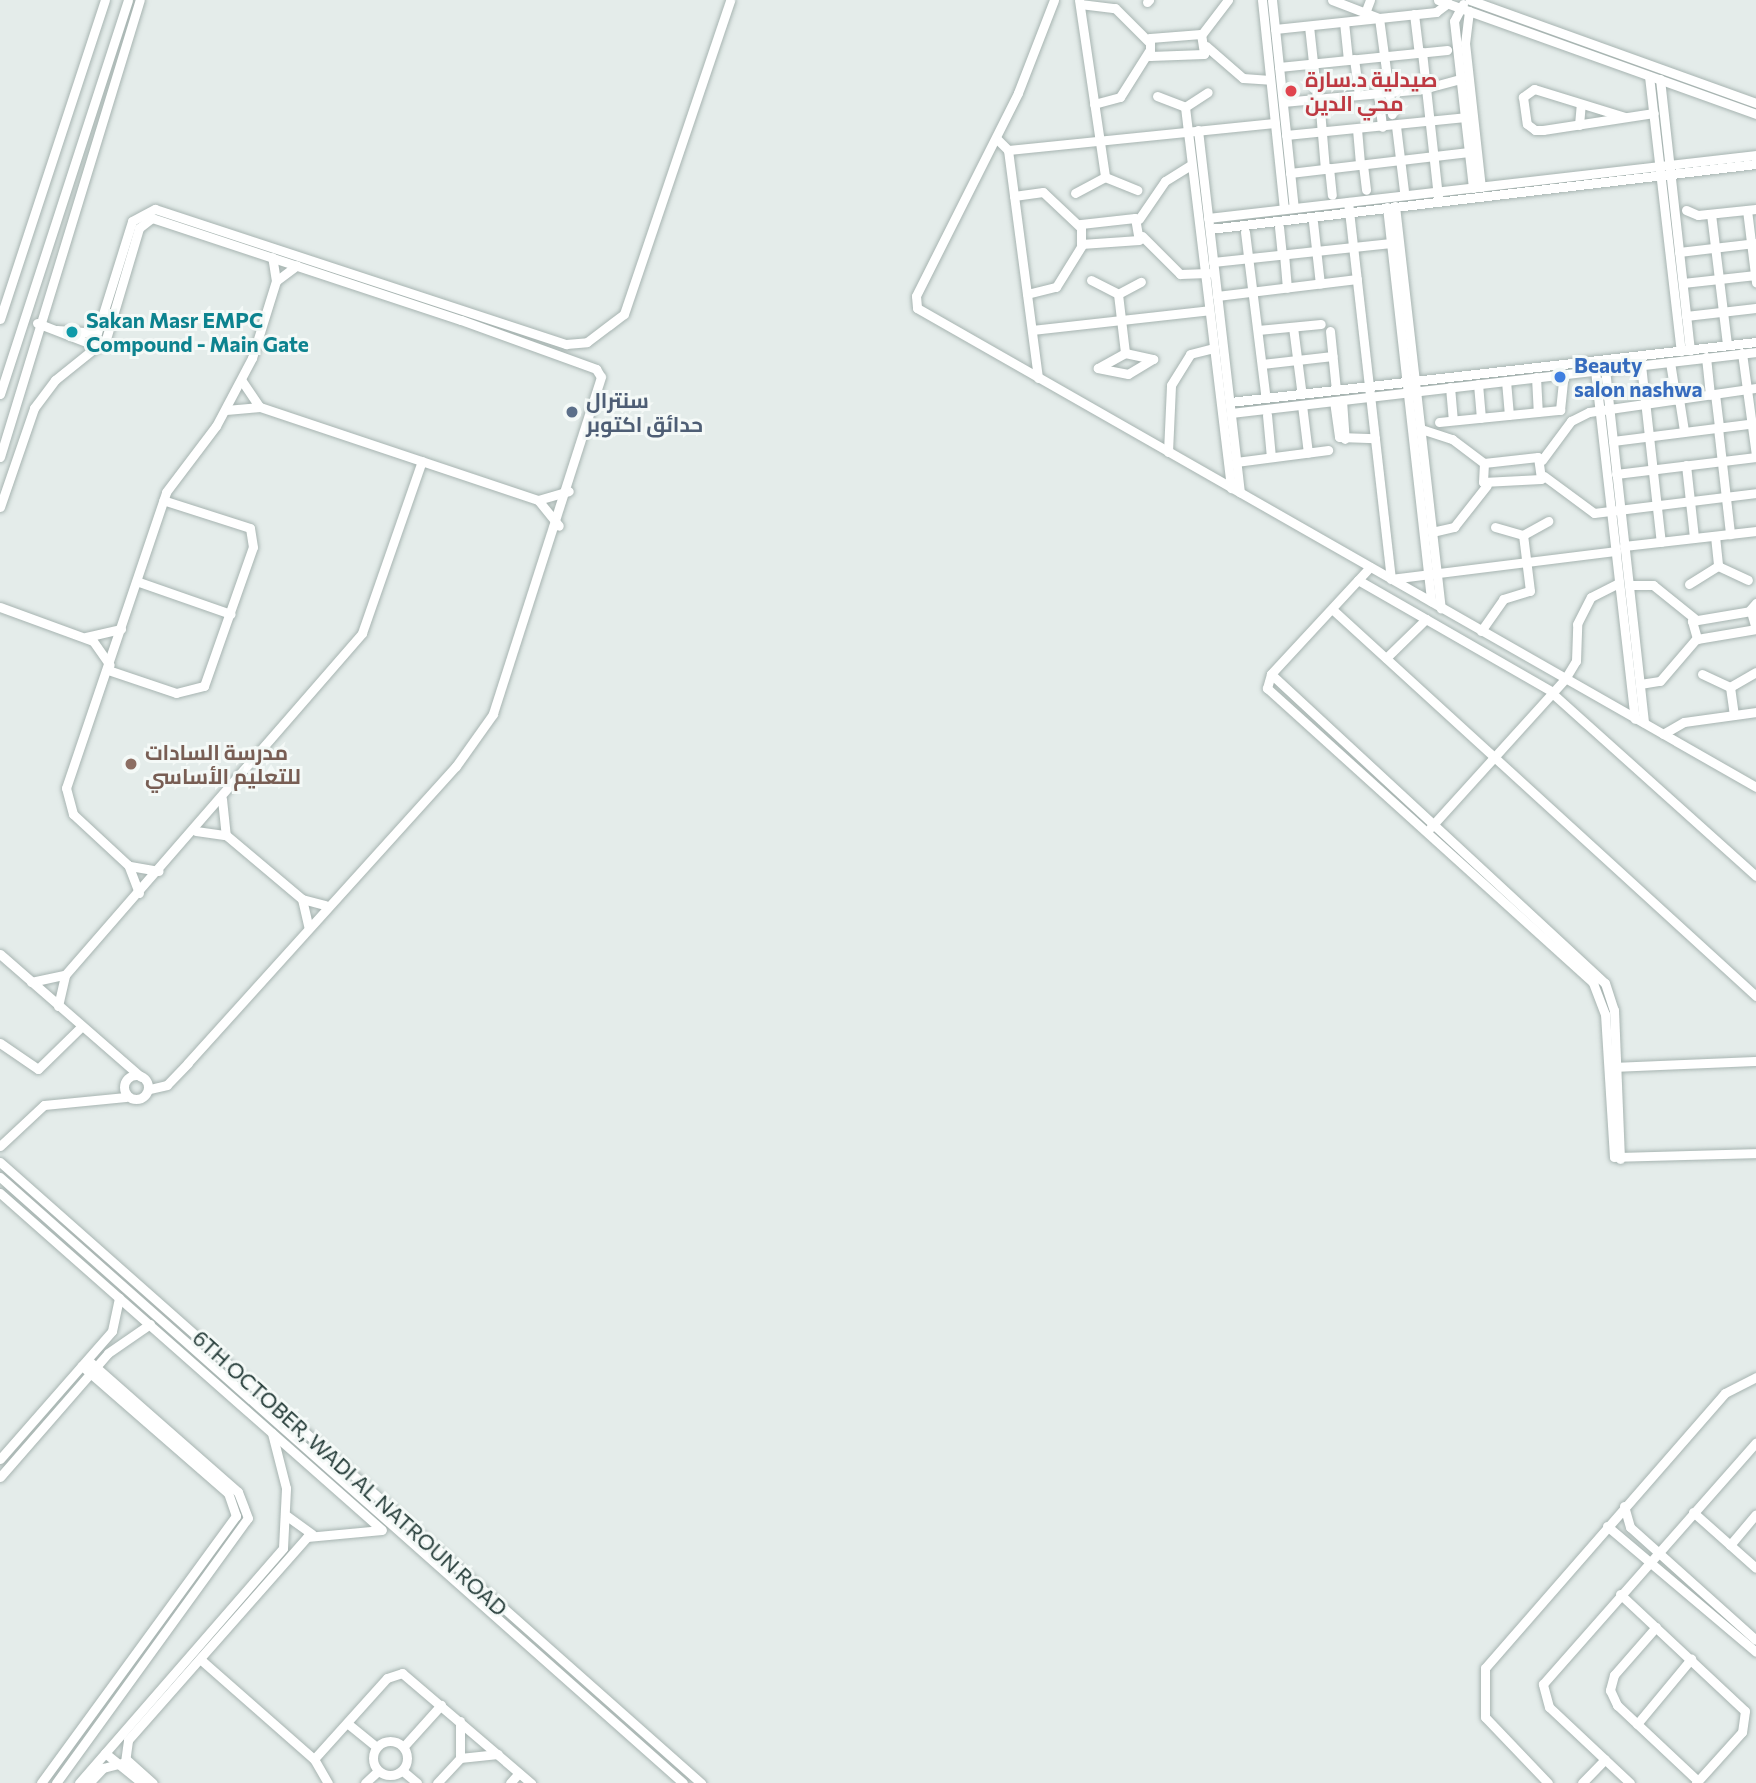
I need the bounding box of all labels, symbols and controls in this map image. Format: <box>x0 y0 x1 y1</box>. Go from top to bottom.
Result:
place label: صيدلية د.سارة محي الدين <box>1305 66 1438 116</box>
marker: صيدلية د.سارة محي الدين <box>1283 83 1299 99</box>
place label: Sakan Masr EMPC Compound - Main Gate <box>86 307 309 357</box>
marker: Sakan Masr EMPC Compound - Main Gate <box>64 324 80 340</box>
place label: Beauty salon nashwa <box>1574 352 1702 402</box>
marker: Beauty salon nashwa <box>1552 369 1568 385</box>
place label: سنترال حدائق اكتوبر <box>586 387 703 437</box>
marker: سنترال حدائق اكتوبر <box>564 404 580 420</box>
place label: مدرسة السادات للتعليم الأساسي <box>145 739 301 789</box>
marker: مدرسة السادات للتعليم الأساسي <box>123 756 139 772</box>
street label: 6TH OCTOBER, WADI AL NATROUN ROAD <box>188 1325 512 1621</box>

